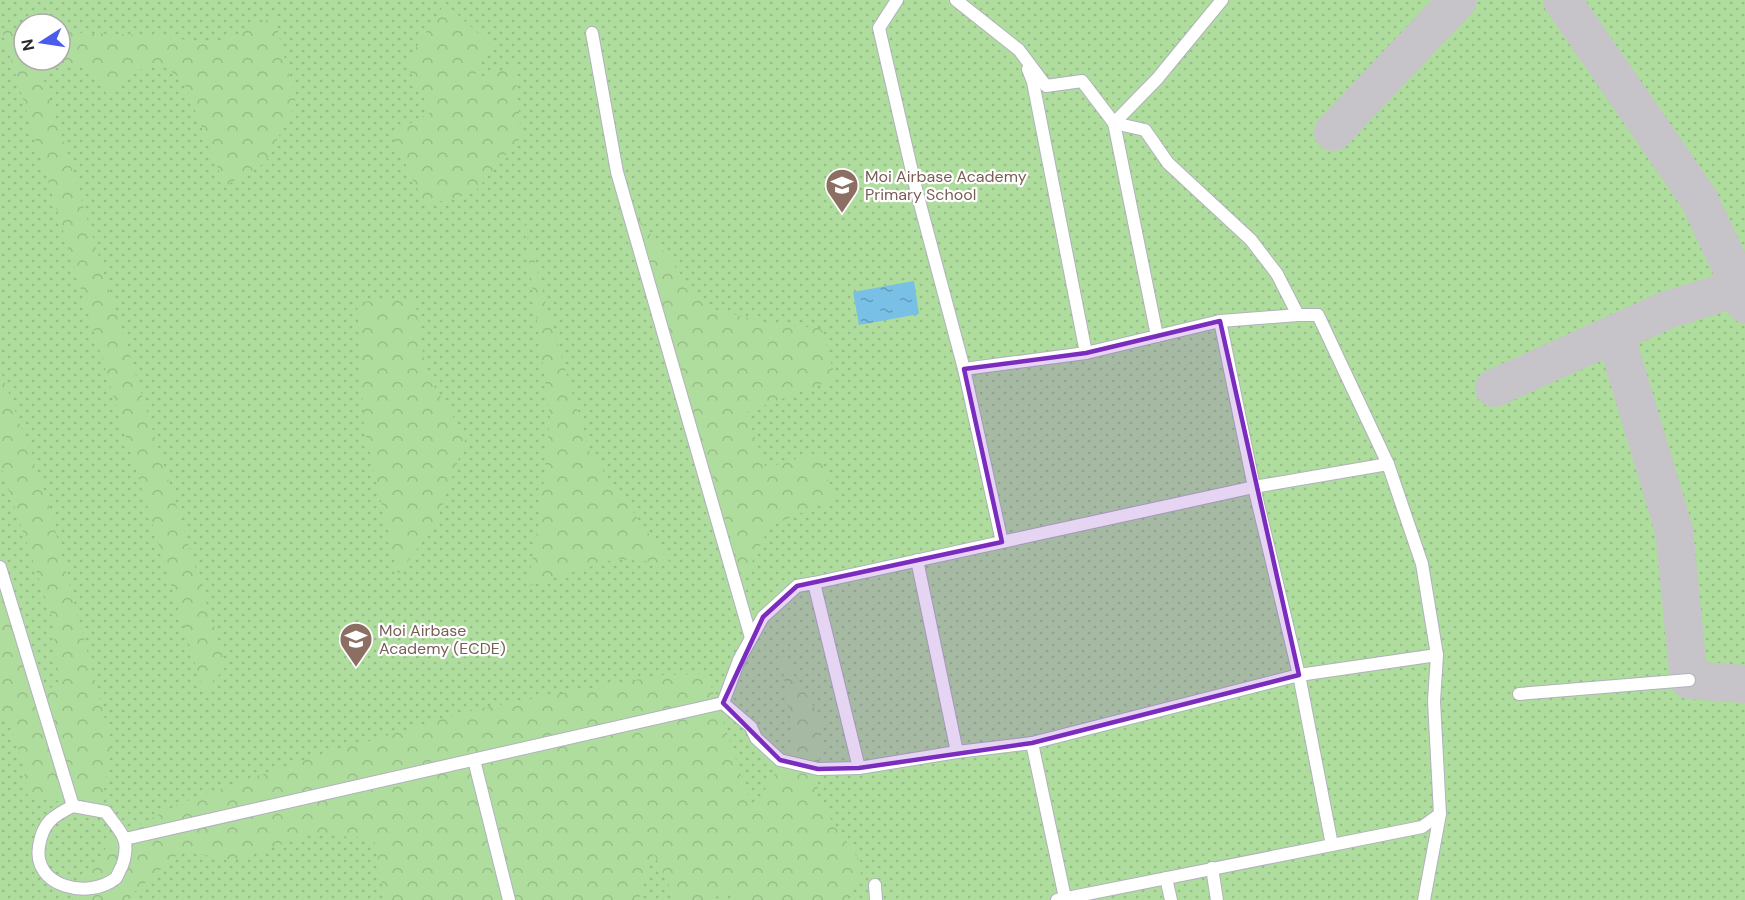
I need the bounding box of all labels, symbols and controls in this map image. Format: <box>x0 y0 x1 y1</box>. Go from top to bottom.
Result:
north arrow <box>12 12 72 72</box>
text: N <box>16 37 39 53</box>
place label: Moi Airbase Academy Primary School <box>865 166 1027 205</box>
school or university icon: Moi Airbase Academy Primary School <box>824 167 860 214</box>
place label: Moi Airbase Academy (ECDE) <box>379 620 506 659</box>
school or university icon: Moi Airbase Academy (ECDE) <box>338 621 374 668</box>

